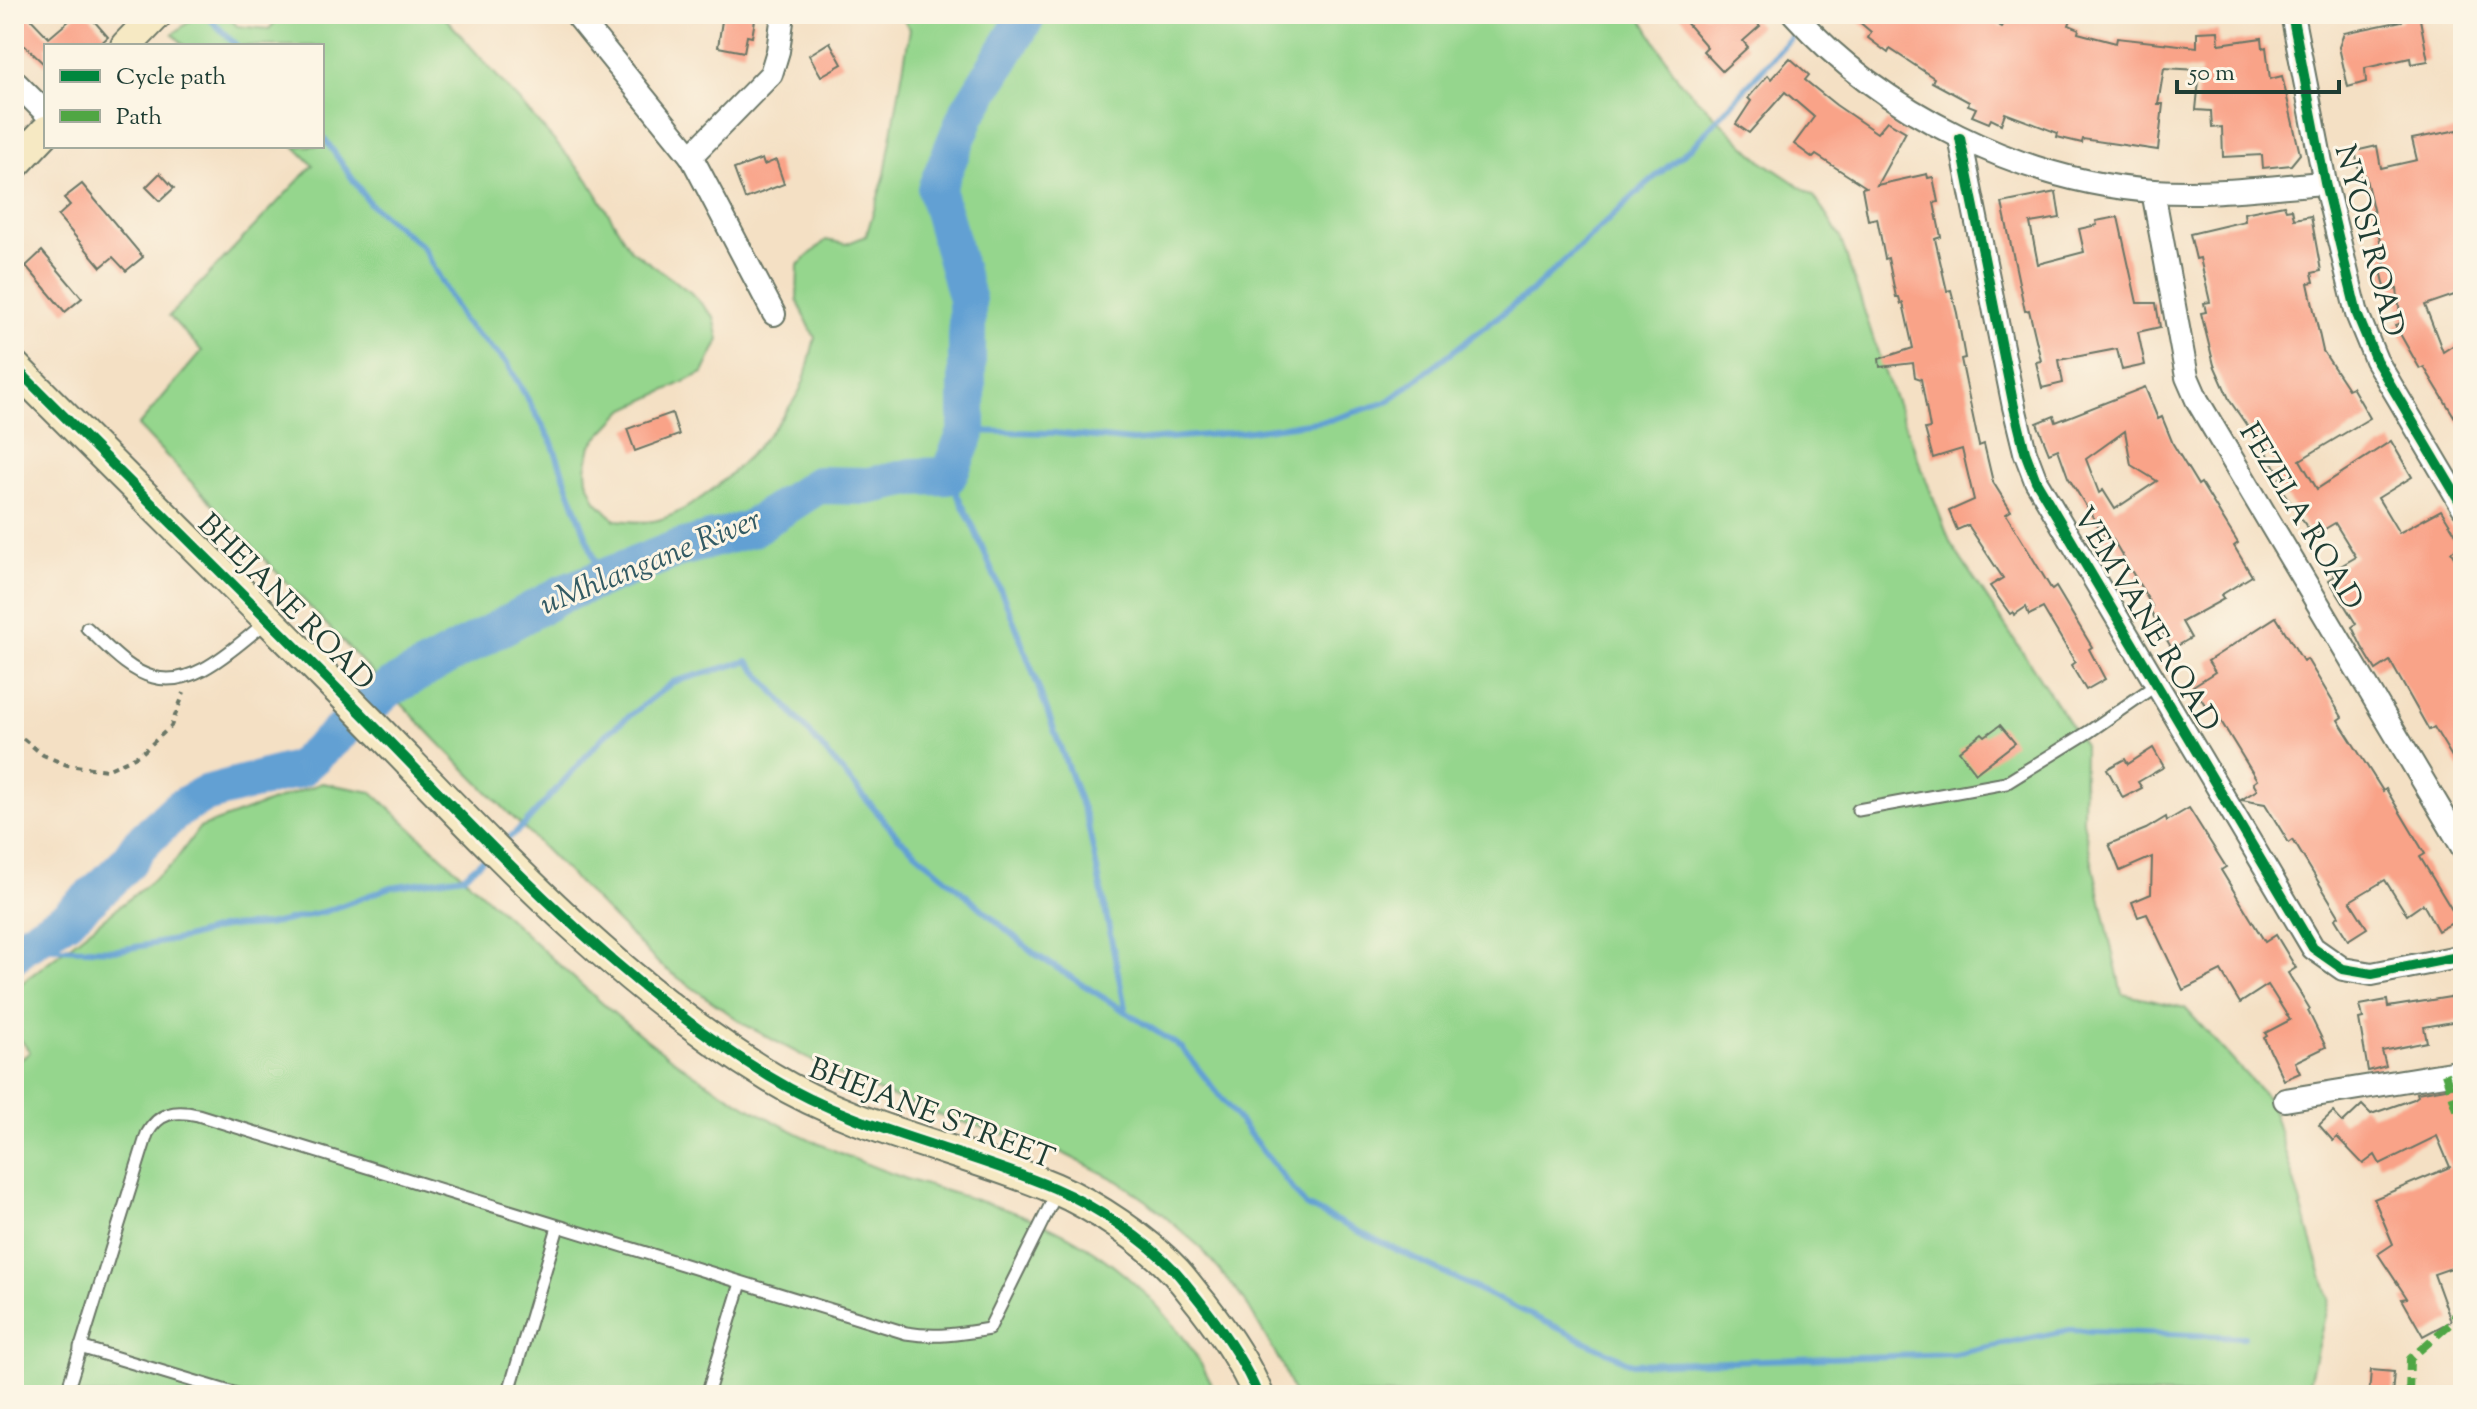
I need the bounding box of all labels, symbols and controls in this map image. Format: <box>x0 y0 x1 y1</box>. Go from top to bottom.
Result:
legend <box>44 44 324 148</box>
scale bar <box>2177 44 2339 94</box>
text: 50 m <box>2187 57 2235 91</box>
text: Cycle path <box>116 61 226 95</box>
text: Path <box>116 101 162 135</box>
street label: NYOSI ROAD <box>2322 140 2414 342</box>
street label: FEZELA ROAD <box>2227 415 2373 619</box>
water label: uMhlangane River <box>534 498 768 628</box>
street label: VEMVANE ROAD <box>2061 499 2229 741</box>
street label: BHEJANE ROAD <box>187 505 383 701</box>
street label: BHEJANE STREET <box>802 1048 1060 1182</box>

